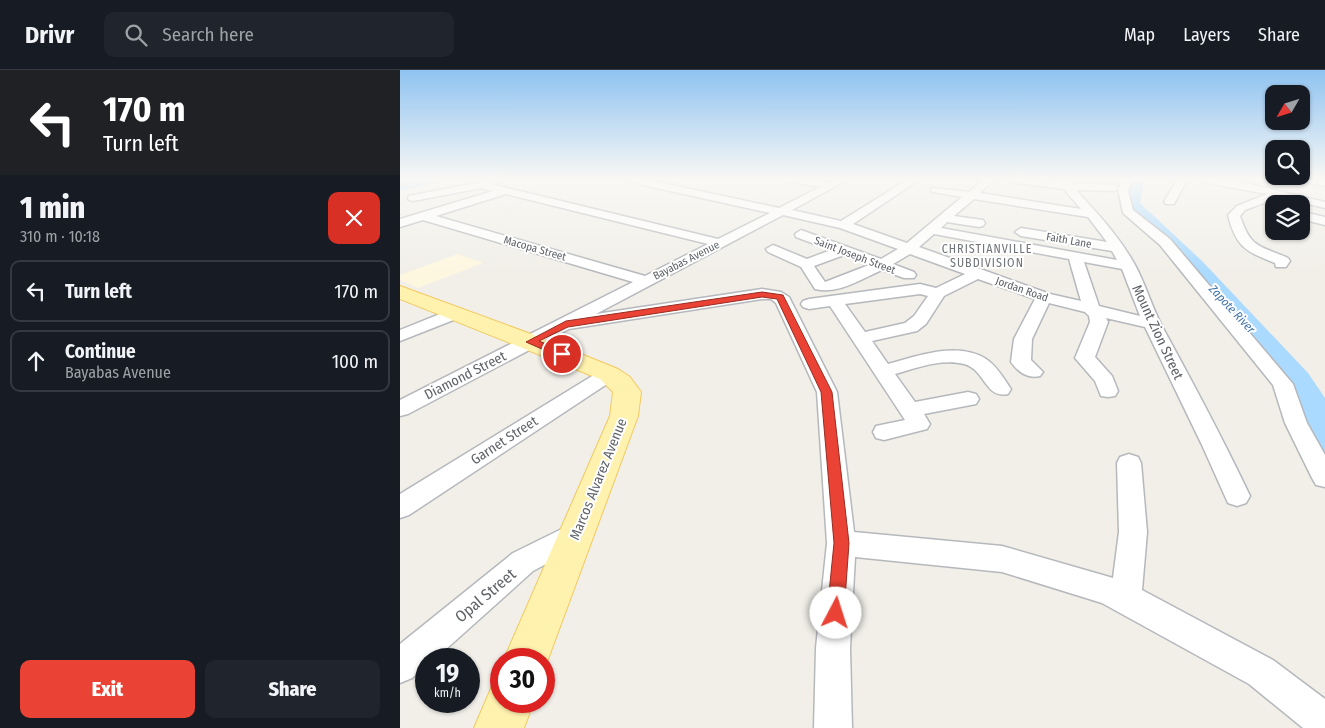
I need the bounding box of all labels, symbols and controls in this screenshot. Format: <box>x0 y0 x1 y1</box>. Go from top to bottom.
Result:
search box <box>104 12 454 57</box>
text: Drivr <box>25 21 74 49</box>
icon: search <box>122 21 150 49</box>
text: Search here <box>162 23 254 46</box>
text: Map <box>1124 24 1155 46</box>
text: Layers <box>1183 24 1230 46</box>
text: Share <box>1258 24 1300 46</box>
north arrow <box>1265 85 1310 130</box>
map controls <box>1265 85 1310 240</box>
text: 170 m <box>103 88 186 130</box>
icon: left <box>20 90 85 155</box>
text: Turn left <box>103 130 179 157</box>
button: search <box>1265 140 1310 185</box>
text: 1 min <box>20 190 85 226</box>
button: close <box>328 192 380 244</box>
button: layers <box>1265 195 1310 240</box>
text: 310 m · 10:18 <box>20 227 100 246</box>
street label: Faith Lane <box>1045 230 1093 251</box>
street label: Macopa Street <box>502 233 568 264</box>
street label: Saint Joseph Street <box>812 234 898 277</box>
street label: Bayabas Avenue <box>651 238 722 283</box>
district label: CHRISTIANVILLE SUBDIVISION <box>942 242 1032 270</box>
street label: Jordan Road <box>994 274 1050 305</box>
icon: left <box>22 277 50 305</box>
text: Turn left <box>65 280 132 303</box>
text: 170 m <box>334 280 378 303</box>
water label: Zapote River <box>1205 281 1258 337</box>
street label: Mount Zion Street <box>1128 282 1187 383</box>
pin <box>541 333 583 375</box>
text: Continue <box>65 340 136 363</box>
icon: arrive <box>548 340 576 368</box>
icon: ahead <box>22 347 50 375</box>
street label: Diamond Street <box>422 347 509 403</box>
text: 100 m <box>332 350 378 373</box>
text: Bayabas Avenue <box>65 363 171 382</box>
street label: Garnet Street <box>468 412 541 468</box>
street label: Marcos Alvarez Avenue <box>566 416 631 542</box>
street label: Opal Street <box>451 564 520 626</box>
position arrow <box>809 586 861 638</box>
speed limit sign: 30 <box>490 648 555 713</box>
text: 19 <box>436 659 459 689</box>
button: Exit <box>20 660 195 718</box>
button: Share <box>205 660 380 718</box>
text: km/h <box>434 686 461 700</box>

